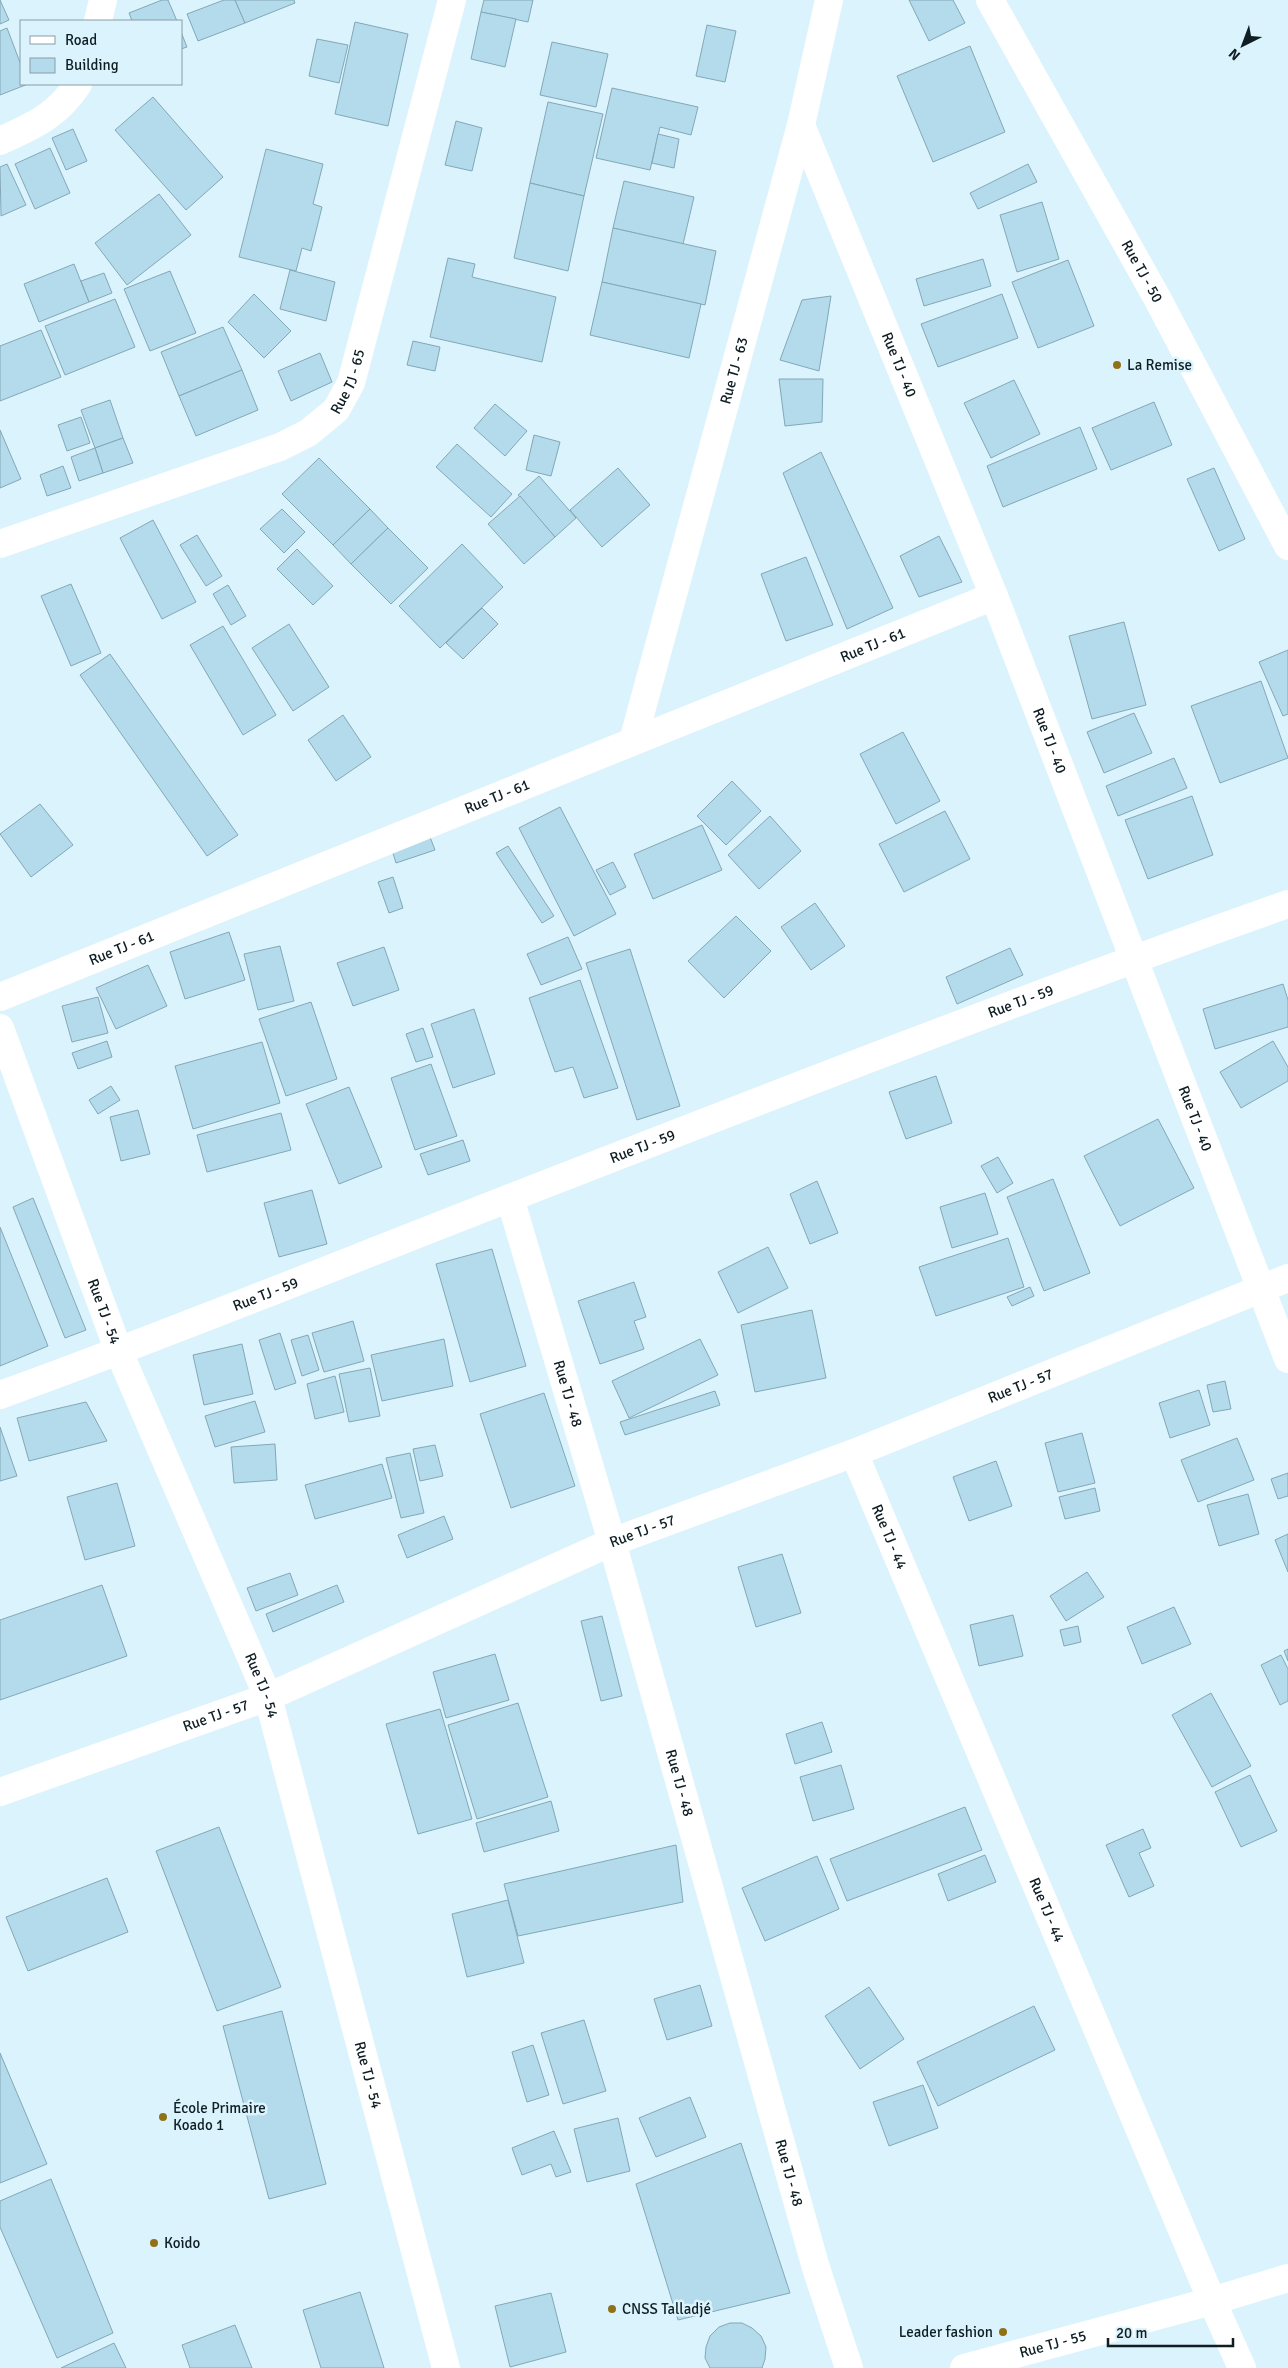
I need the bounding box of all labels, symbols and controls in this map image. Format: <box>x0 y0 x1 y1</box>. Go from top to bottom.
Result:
legend <box>20 20 182 85</box>
north arrow <box>1218 20 1268 70</box>
text: Road <box>65 31 97 49</box>
text: N <box>1225 45 1244 64</box>
text: Building <box>65 56 119 74</box>
street label: Rue TJ - 50 <box>1117 237 1167 306</box>
street label: Rue TJ - 40 <box>878 329 921 400</box>
street label: Rue TJ - 63 <box>716 335 752 406</box>
street label: Rue TJ - 65 <box>327 347 369 417</box>
place label: La Remise <box>1127 356 1192 374</box>
marker: La Remise <box>1111 359 1123 371</box>
street label: Rue TJ - 61 <box>837 624 908 666</box>
street label: Rue TJ - 40 <box>1029 705 1070 776</box>
street label: Rue TJ - 61 <box>462 775 532 818</box>
street label: Rue TJ - 61 <box>86 927 157 969</box>
street label: Rue TJ - 59 <box>985 981 1056 1022</box>
street label: Rue TJ - 40 <box>1175 1083 1216 1154</box>
street label: Rue TJ - 59 <box>607 1125 678 1167</box>
street label: Rue TJ - 59 <box>230 1273 301 1315</box>
street label: Rue TJ - 54 <box>84 1276 124 1347</box>
street label: Rue TJ - 48 <box>550 1358 586 1429</box>
street label: Rue TJ - 57 <box>985 1365 1056 1407</box>
street label: Rue TJ - 44 <box>868 1502 911 1572</box>
street label: Rue TJ - 57 <box>607 1511 678 1551</box>
street label: Rue TJ - 54 <box>241 1650 282 1720</box>
street label: Rue TJ - 57 <box>180 1696 251 1735</box>
street label: Rue TJ - 48 <box>662 1747 698 1818</box>
street label: Rue TJ - 44 <box>1025 1875 1069 1945</box>
street label: Rue TJ - 54 <box>351 2039 386 2111</box>
place label: École Primaire Koado 1 <box>173 2098 266 2134</box>
marker: École Primaire Koado 1 <box>157 2111 169 2123</box>
street label: Rue TJ - 48 <box>771 2137 807 2208</box>
place label: Koido <box>164 2234 201 2252</box>
marker: Koido <box>148 2237 160 2249</box>
place label: CNSS Talladjé <box>622 2300 711 2318</box>
marker: CNSS Talladjé <box>606 2303 618 2315</box>
scale bar <box>1108 2316 1233 2348</box>
place label: Leader fashion <box>899 2323 993 2341</box>
text: 20 m <box>1116 2324 1147 2342</box>
marker: Leader fashion <box>997 2326 1009 2338</box>
street label: Rue TJ - 55 <box>1017 2326 1088 2362</box>

